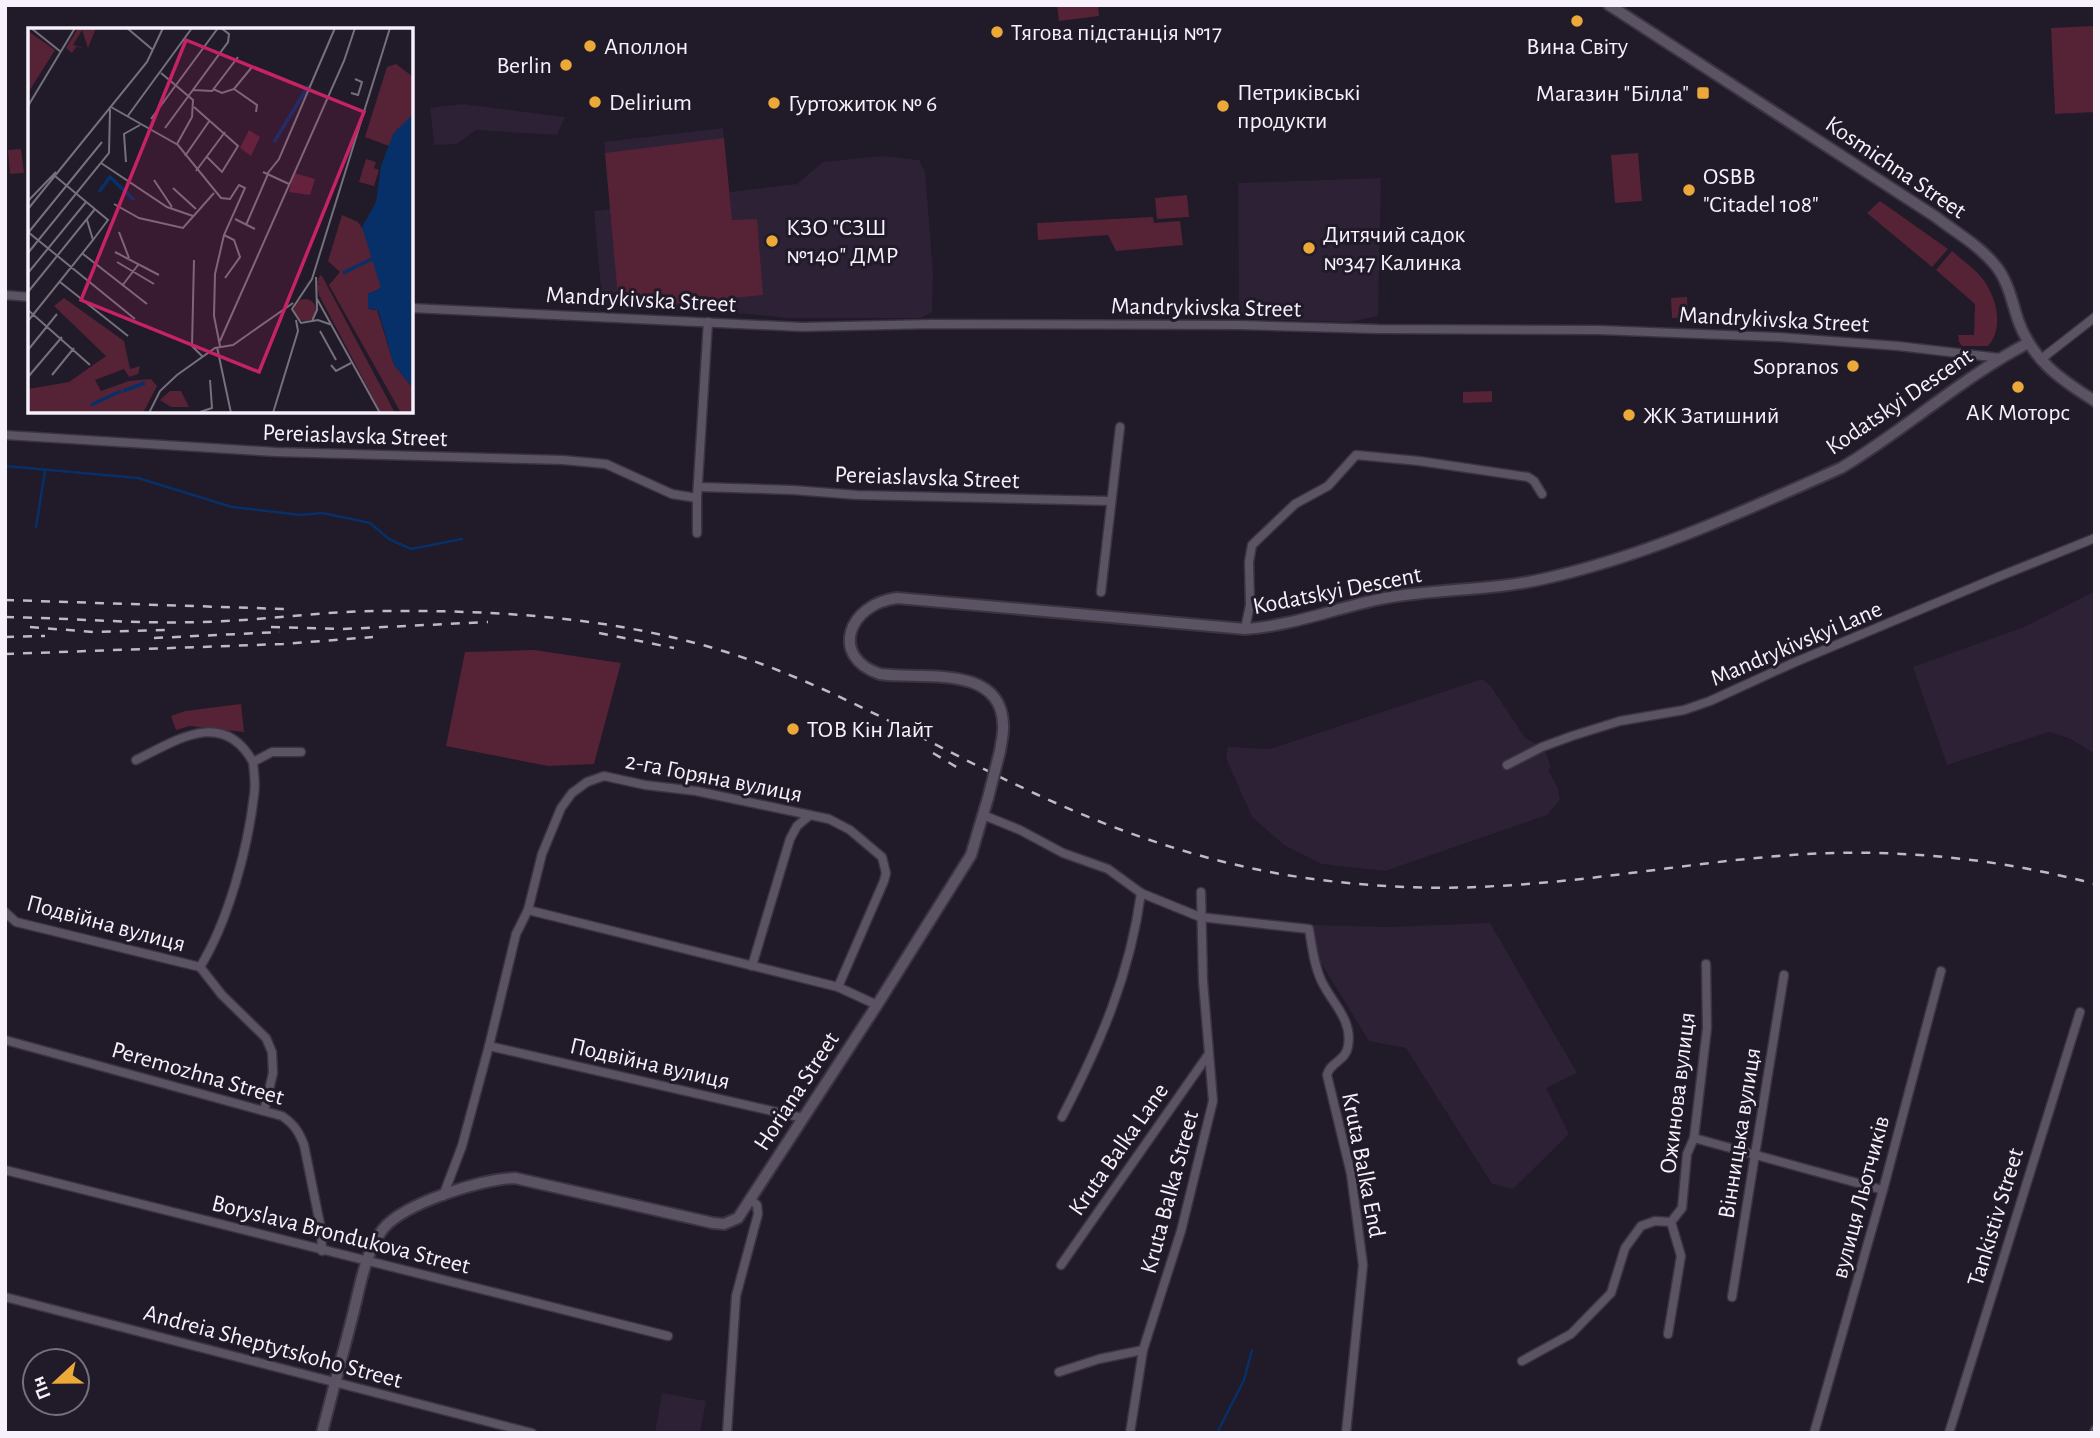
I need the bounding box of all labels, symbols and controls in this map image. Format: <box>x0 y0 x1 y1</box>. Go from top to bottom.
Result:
marker: Вина Світу <box>1569 13 1585 29</box>
place label: Тягова пiдстанцiя №17 <box>1011 21 1222 45</box>
marker: Тягова пiдстанцiя №17 <box>989 24 1005 40</box>
inset map <box>28 28 413 413</box>
place label: Аполлон <box>604 35 688 59</box>
place label: Вина Світу <box>1526 35 1629 59</box>
marker: Аполлон <box>582 38 598 54</box>
place label: Berlin <box>496 54 552 78</box>
marker: Berlin <box>558 57 574 73</box>
place label: Петриківські продукти <box>1237 81 1360 133</box>
place label: Магазин "Білла" <box>1535 82 1689 106</box>
marker: Магазин "Білла" <box>1695 85 1711 101</box>
place label: Delirium <box>609 91 692 115</box>
place label: Гуртожиток № 6 <box>788 92 937 116</box>
marker: Delirium <box>587 94 603 110</box>
marker: Гуртожиток № 6 <box>766 95 782 111</box>
marker: Петриківські продукти <box>1215 98 1231 114</box>
street label: Kosmichna Street <box>1821 112 1970 224</box>
place label: OSBB "Citadel 108" <box>1703 165 1819 217</box>
marker: OSBB "Citadel 108" <box>1681 182 1697 198</box>
place label: КЗО "СЗШ №140" ДМР <box>786 216 898 268</box>
place label: Дитячий садок №347 Калинка <box>1323 223 1465 275</box>
marker: КЗО "СЗШ №140" ДМР <box>764 233 780 249</box>
marker: Дитячий садок №347 Калинка <box>1301 240 1317 256</box>
street label: Mandrykivska Street <box>545 283 737 317</box>
street label: Mandrykivska Street <box>1111 294 1302 322</box>
street label: Mandrykivska Street <box>1678 303 1870 337</box>
street label: Kodatskyi Descent <box>1822 344 1978 460</box>
place label: Sopranos <box>1753 355 1839 379</box>
marker: Sopranos <box>1845 358 1861 374</box>
marker: АК Моторс <box>2010 379 2026 395</box>
place label: АК Моторс <box>1966 401 2070 425</box>
place label: ЖК Затишний <box>1643 404 1779 428</box>
marker: ЖК Затишний <box>1621 407 1637 423</box>
street label: Pereiaslavska Street <box>262 421 448 451</box>
street label: Pereiaslavska Street <box>834 463 1020 493</box>
street label: Kodatskyi Descent <box>1251 563 1424 619</box>
street label: Mandrykivskyi Lane <box>1707 597 1886 691</box>
place label: ТОВ Кін Лайт <box>807 718 933 742</box>
marker: ТОВ Кін Лайт <box>785 721 801 737</box>
street label: 2-га Горяна вулиця <box>623 749 804 807</box>
street label: Подвійна вулиця <box>24 891 188 957</box>
street label: Ожинова вулиця <box>1656 1011 1700 1175</box>
street label: Horiana Street <box>750 1028 844 1155</box>
street label: Подвійна вулиця <box>567 1034 732 1094</box>
street label: Peremozhna Street <box>109 1038 287 1110</box>
street label: Вінницька вулиця <box>1715 1046 1765 1220</box>
street label: Kruta Balka Lane <box>1064 1079 1173 1220</box>
street label: Kruta Balka End <box>1337 1091 1389 1240</box>
street label: Kruta Balka Street <box>1137 1108 1203 1276</box>
street label: вулиця Льотчиків <box>1828 1113 1894 1281</box>
street label: Tankistiv Street <box>1964 1145 2028 1289</box>
street label: Boryslava Brondukova Street <box>209 1191 473 1279</box>
street label: Andreia Sheptytskoho Street <box>141 1301 405 1393</box>
north arrow <box>21 1347 91 1417</box>
text: Пн <box>28 1374 55 1402</box>

